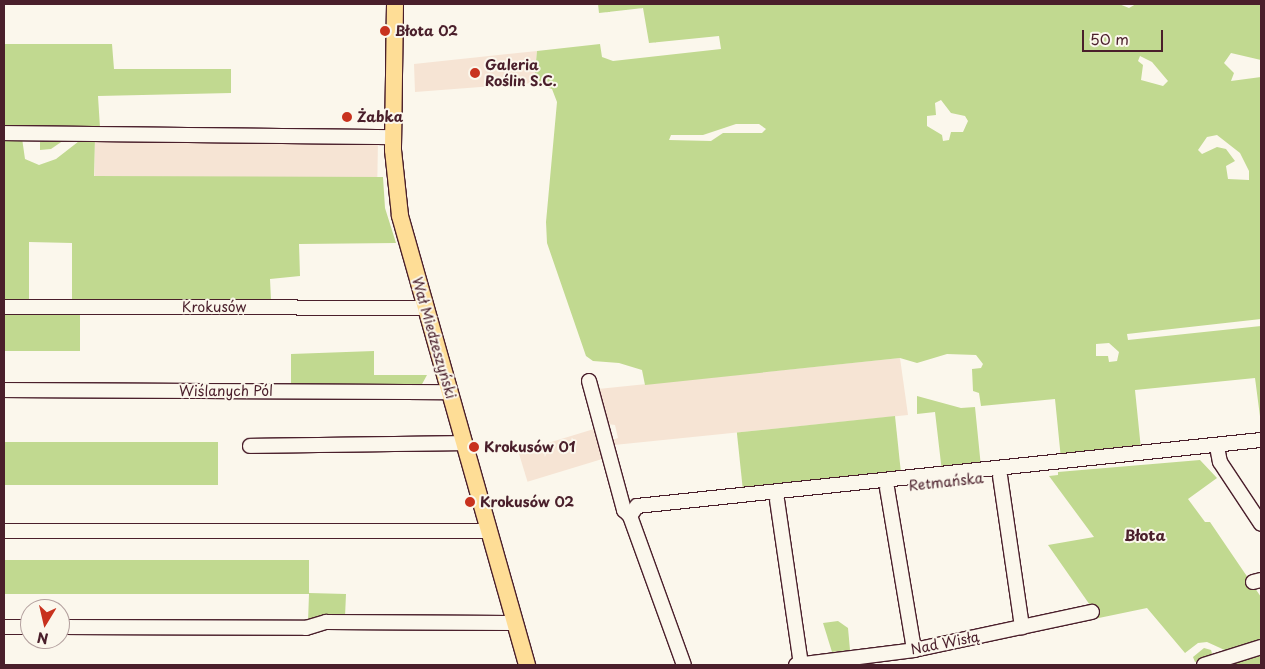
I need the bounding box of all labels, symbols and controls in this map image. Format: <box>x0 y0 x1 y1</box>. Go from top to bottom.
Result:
scale bar <box>1085 20 1166 52</box>
place label: Błota 02 <box>395 23 458 39</box>
marker: Błota 02 <box>379 25 391 37</box>
text: 50 m <box>1090 27 1129 50</box>
place label: Galeria Roślin S.C. <box>485 57 557 90</box>
marker: Galeria Roślin S.C. <box>469 67 481 79</box>
place label: Żabka <box>357 109 403 125</box>
marker: Żabka <box>341 111 353 123</box>
street label: Wał Miedzeszyński <box>409 275 459 401</box>
street label: Krokusów <box>182 299 246 315</box>
street label: Wiślanych Pól <box>179 383 273 399</box>
place label: Krokusów 01 <box>484 439 575 455</box>
marker: Krokusów 01 <box>468 441 480 453</box>
street label: Retmańska <box>908 470 984 494</box>
place label: Krokusów 02 <box>480 494 574 510</box>
marker: Krokusów 02 <box>464 496 476 508</box>
district label: Błota <box>1124 526 1166 544</box>
north arrow <box>20 599 70 649</box>
text: N <box>36 627 50 650</box>
street label: Nad Wisłą <box>909 628 981 658</box>

